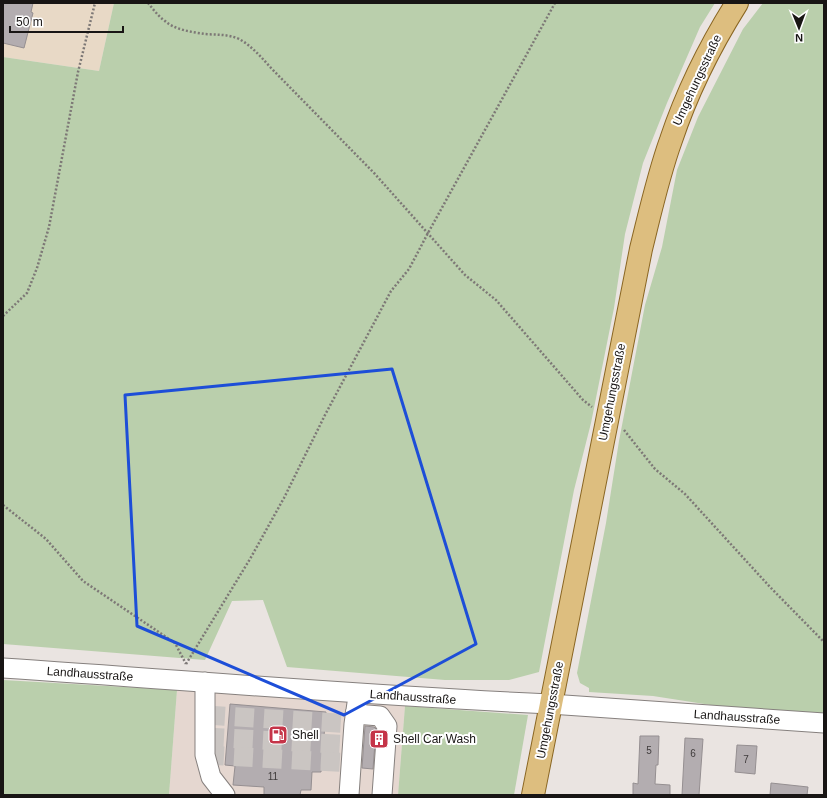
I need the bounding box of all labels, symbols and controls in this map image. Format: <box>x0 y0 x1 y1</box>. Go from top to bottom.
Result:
scale bar <box>10 8 123 34</box>
north arrow <box>779 8 819 48</box>
text: 50 m <box>16 15 43 29</box>
street label: Umgehungsstraße <box>670 32 724 128</box>
text: N <box>795 32 803 44</box>
street label: Umgehungsstraße <box>596 342 628 442</box>
street label: Umgehungsstraße <box>534 660 566 760</box>
street label: Landhausstraße <box>46 664 134 684</box>
street label: Landhausstraße <box>369 687 457 707</box>
street label: Landhausstraße <box>693 707 781 727</box>
fuel station icon: Shell <box>267 724 289 746</box>
place label: Shell <box>292 728 319 742</box>
building icon: Shell Car Wash <box>368 728 390 750</box>
place label: Shell Car Wash <box>393 732 476 746</box>
house number: 5 <box>646 745 652 756</box>
house number: 6 <box>690 748 696 759</box>
house number: 7 <box>743 754 749 765</box>
house number: 11 <box>268 771 279 782</box>

